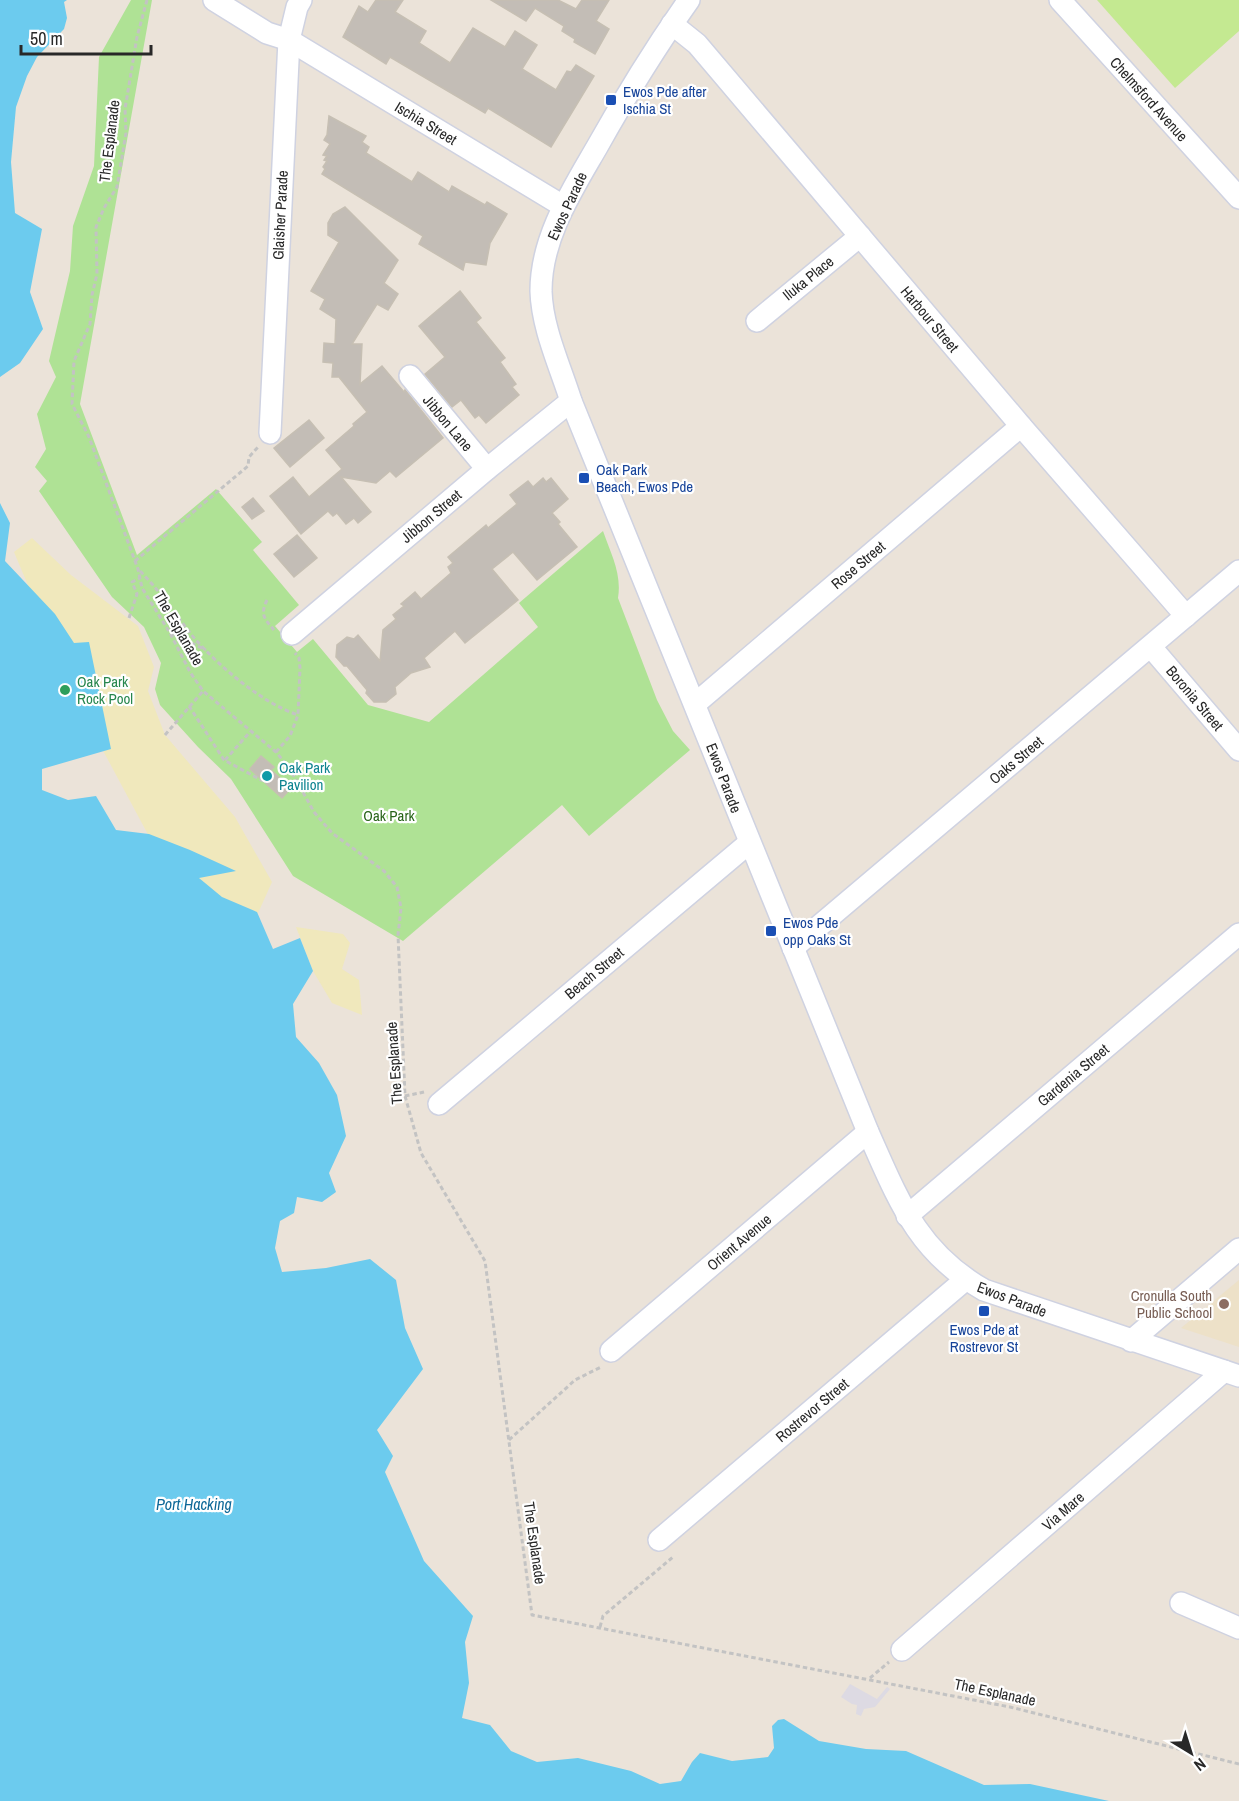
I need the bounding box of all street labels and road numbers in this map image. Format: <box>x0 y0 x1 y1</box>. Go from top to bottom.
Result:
street label: Chelmsford Avenue <box>1105 52 1193 146</box>
street label: Ischia Street <box>391 96 462 150</box>
street label: The Esplanade <box>94 99 124 183</box>
street label: Ewos Parade <box>542 168 592 244</box>
street label: Glaisher Parade <box>267 170 293 260</box>
street label: Iluka Place <box>778 251 838 305</box>
street label: Harbour Street <box>896 281 964 357</box>
street label: Jibbon Lane <box>418 390 478 456</box>
street label: Jibbon Street <box>396 484 466 548</box>
street label: Rose Street <box>826 536 890 594</box>
street label: The Esplanade <box>149 587 209 669</box>
street label: Boronia Street <box>1161 661 1229 736</box>
street label: Oaks Street <box>984 731 1048 789</box>
street label: Ewos Parade <box>701 740 747 816</box>
street label: Beach Street <box>560 942 628 1004</box>
street label: The Esplanade <box>381 1021 407 1105</box>
street label: Gardenia Street <box>1033 1038 1114 1111</box>
street label: Orient Avenue <box>702 1209 776 1275</box>
street label: Ewos Parade <box>974 1276 1050 1322</box>
street label: Rostrevor Street <box>771 1373 853 1447</box>
street label: Via Mare <box>1037 1487 1089 1535</box>
street label: The Esplanade <box>519 1501 551 1586</box>
street label: The Esplanade <box>952 1673 1038 1711</box>

